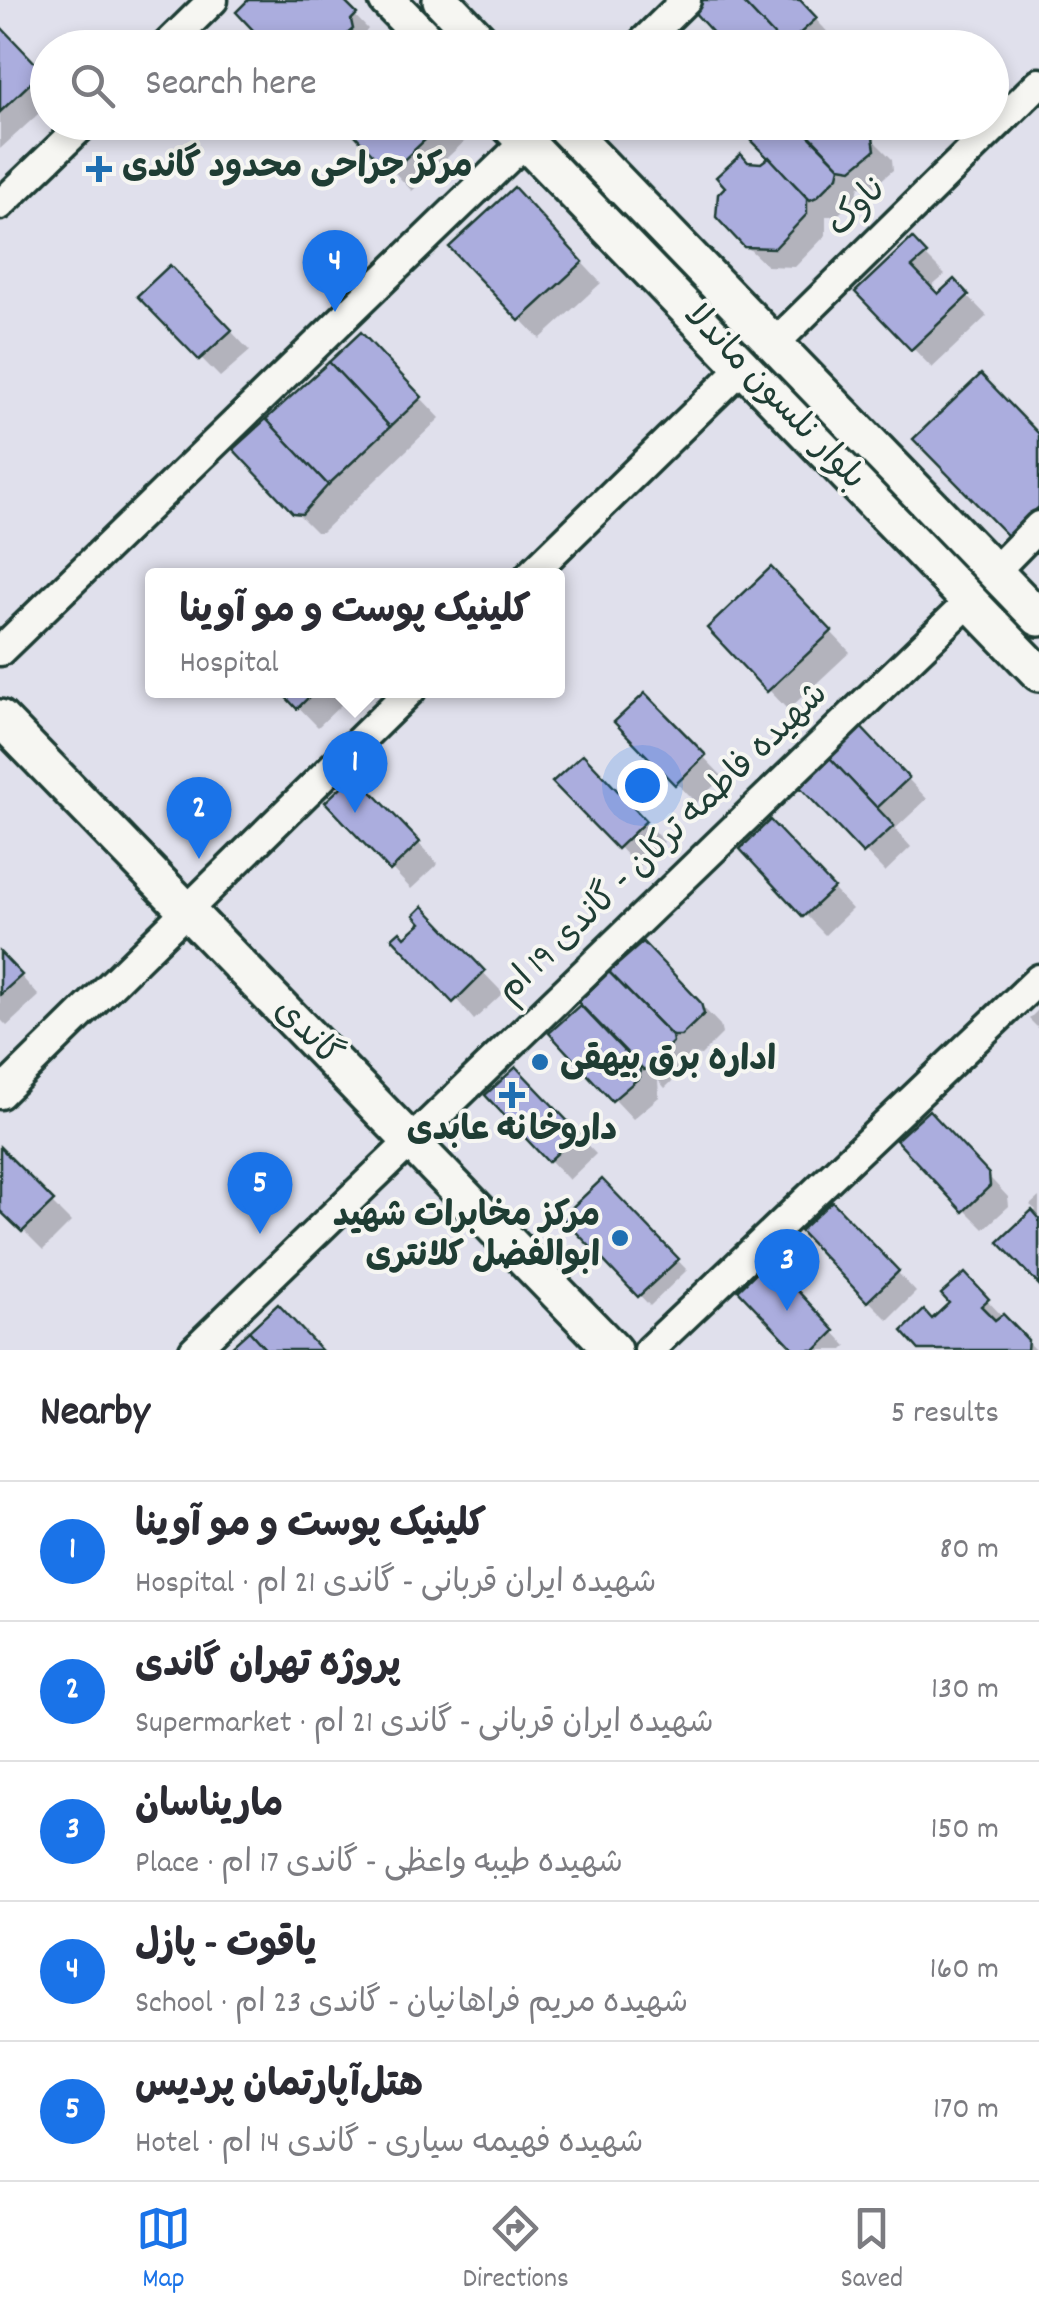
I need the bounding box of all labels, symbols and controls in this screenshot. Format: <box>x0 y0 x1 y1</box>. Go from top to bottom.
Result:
search box <box>30 30 1009 140</box>
icon: search <box>65 58 120 113</box>
text: Search here <box>145 58 317 113</box>
place label: مرکز جراحی محدود گاندی <box>122 142 473 194</box>
marker: مرکز جراحی محدود گاندی <box>86 156 112 182</box>
street label: ناوک <box>817 166 901 250</box>
pin: 4 <box>302 230 368 312</box>
street label: بلوار نلسون ماندلا <box>670 293 876 503</box>
popup <box>145 568 565 698</box>
text: کلینیک پوست و مو آوینا <box>179 586 531 641</box>
text: Hospital <box>179 642 279 688</box>
street label: شهیده فاطمه ترکان - گاندی 19 ام <box>487 672 841 1016</box>
pin: 1 <box>322 730 388 813</box>
your location <box>617 760 668 811</box>
pin: 2 <box>166 776 232 859</box>
street label: گاندی <box>261 988 351 1080</box>
place label: اداره برق بیهقی <box>560 1037 776 1087</box>
marker: اداره برق بیهقی <box>529 1051 551 1073</box>
marker: داروخانه عابدی <box>501 1084 523 1106</box>
place label: داروخانه عابدی <box>407 1107 617 1157</box>
pin: 5 <box>228 1152 292 1234</box>
place label: مرکز مخابرات شهید ابوالفضل کلانتری <box>333 1193 600 1283</box>
marker: مرکز مخابرات شهید ابوالفضل کلانتری <box>609 1227 631 1249</box>
pin: 3 <box>754 1228 820 1311</box>
text: Nearby <box>40 1385 150 1445</box>
text: 5 results <box>891 1392 999 1438</box>
text: کلینیک پوست و مو آوینا <box>135 1500 486 1555</box>
text: 1 <box>69 1528 76 1574</box>
text: 80 m <box>939 1528 999 1574</box>
text: Hospital · شهیده ایران قربانی - گاندی 21 ام <box>135 1562 656 1608</box>
text: پروژه تهران گاندی <box>135 1640 401 1695</box>
text: 2 <box>66 1668 79 1714</box>
text: 130 m <box>931 1668 999 1714</box>
text: Supermarket · شهیده ایران قربانی - گاندی 21 ام <box>135 1702 714 1748</box>
text: ماریناسان <box>135 1780 283 1835</box>
text: 3 <box>65 1808 80 1854</box>
text: 150 m <box>930 1808 999 1854</box>
text: Place · شهیده طیبه واعظی - گاندی 17 ام <box>135 1842 623 1888</box>
text: یاقوت - پازل <box>135 1920 316 1975</box>
text: 4 <box>66 1948 79 1994</box>
text: 160 m <box>930 1948 999 1994</box>
text: School · شهیده مریم فراهانیان - گاندی 23 ام <box>135 1982 688 2028</box>
text: هتل‌آپارتمان پردیس <box>135 2060 423 2115</box>
text: 5 <box>65 2088 80 2134</box>
text: 170 m <box>933 2088 999 2134</box>
text: Hotel · شهیده فهیمه سیاری - گاندی 14 ام <box>135 2122 643 2168</box>
tab: Map <box>136 2201 191 2301</box>
tab: Directions <box>463 2201 569 2301</box>
tab: Saved <box>841 2201 903 2301</box>

